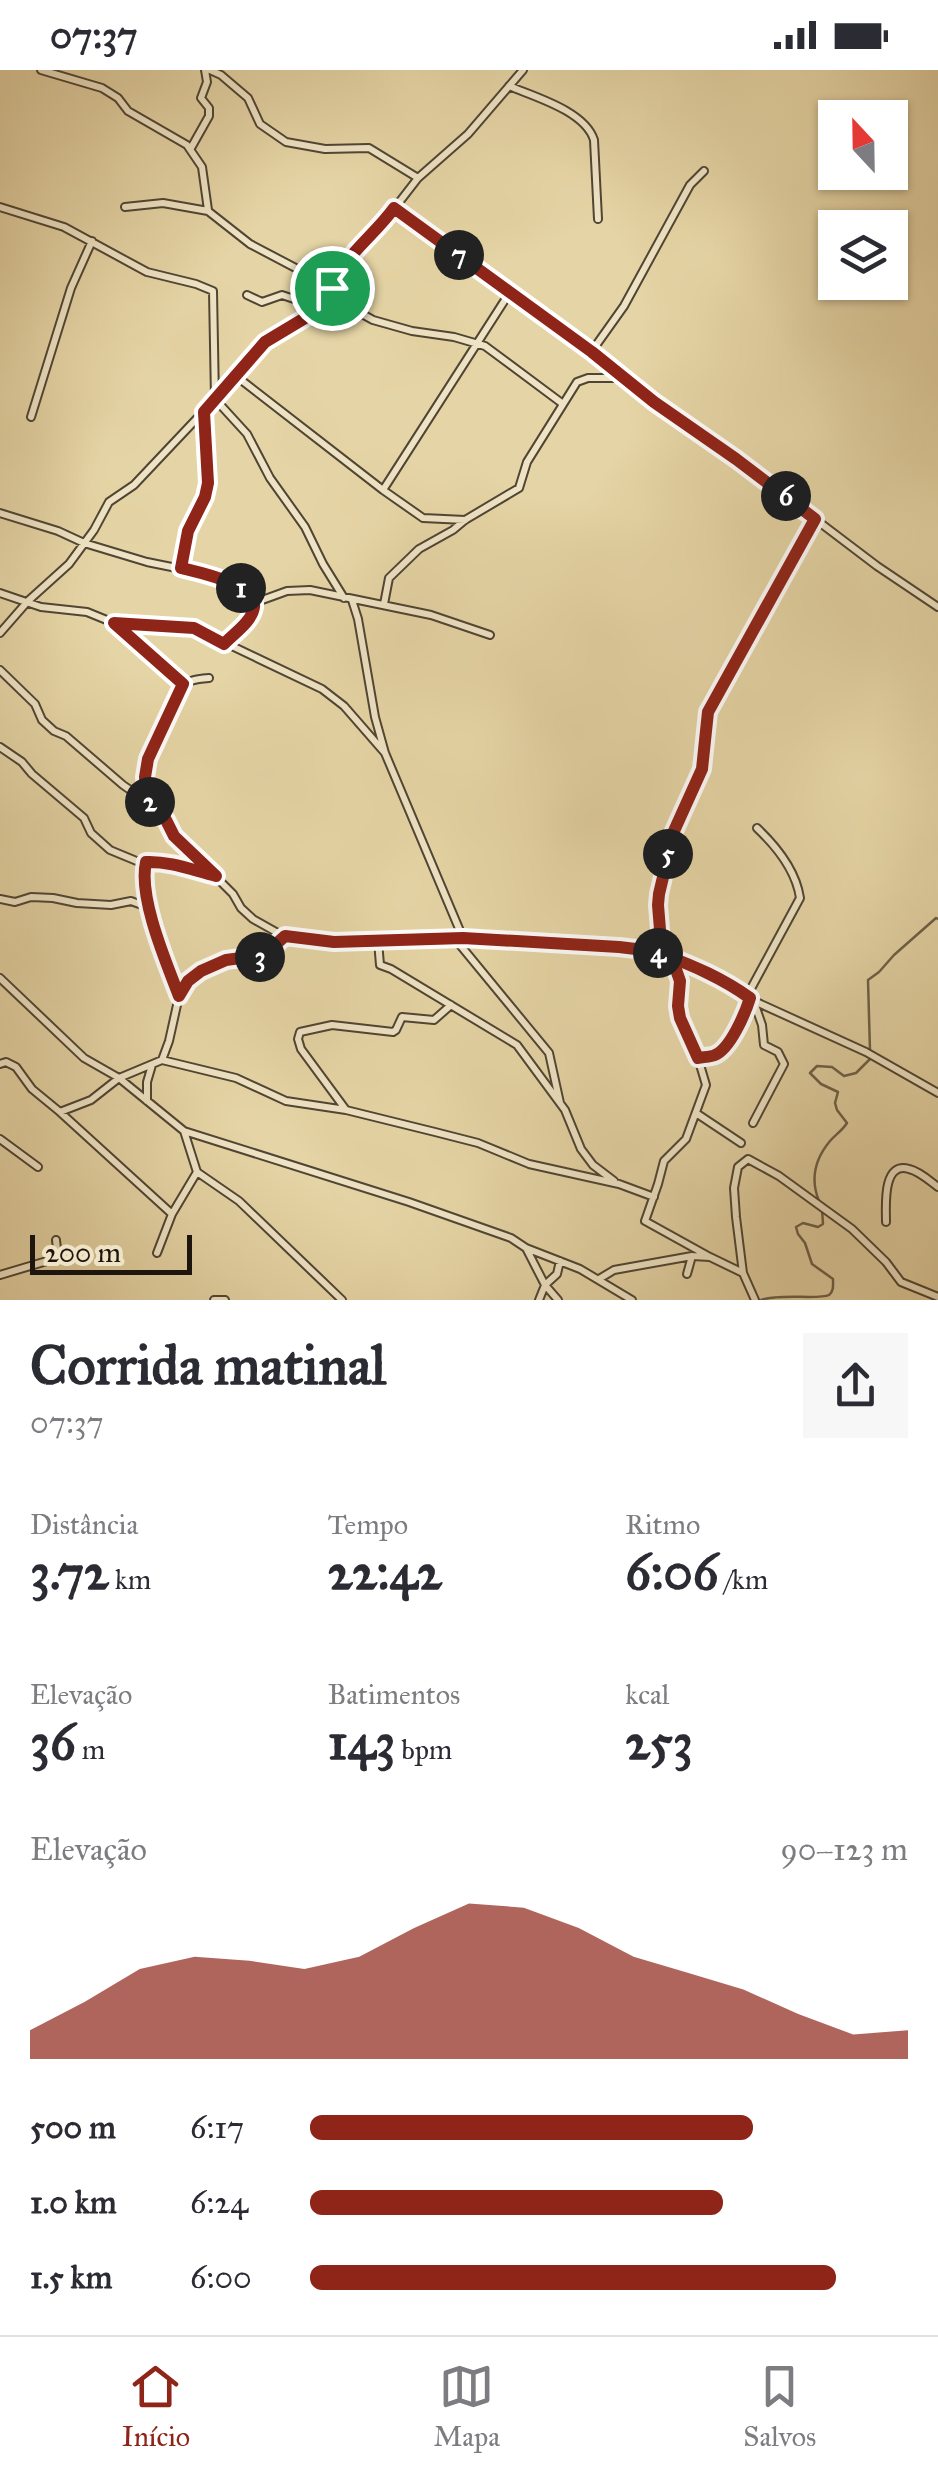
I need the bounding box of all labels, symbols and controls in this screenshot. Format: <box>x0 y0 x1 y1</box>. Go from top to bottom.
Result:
text: 07:37 <box>50 12 137 58</box>
north arrow <box>818 100 908 190</box>
map controls <box>818 100 908 300</box>
button: layers <box>818 210 908 300</box>
pin: 7 <box>434 230 484 280</box>
text: 7 <box>452 237 466 272</box>
pin <box>290 246 375 331</box>
icon: arrive <box>305 261 360 316</box>
pin: 6 <box>761 471 811 521</box>
text: 6 <box>779 478 793 513</box>
pin: 1 <box>216 563 266 613</box>
text: 1 <box>235 570 247 605</box>
pin: 2 <box>125 777 175 827</box>
text: 2 <box>143 784 157 819</box>
pin: 5 <box>643 829 693 879</box>
text: 5 <box>661 836 675 871</box>
pin: 4 <box>633 928 683 978</box>
pin: 3 <box>235 932 285 982</box>
text: 4 <box>650 935 666 970</box>
text: 3 <box>254 939 266 974</box>
scale bar <box>30 1230 192 1274</box>
text: 200 m <box>45 1235 121 1270</box>
text: Corrida matinal <box>30 1332 386 1399</box>
button: share <box>803 1333 908 1438</box>
text: 07:37 <box>30 1403 104 1442</box>
text: Distância <box>30 1507 138 1542</box>
text: Tempo <box>328 1507 408 1542</box>
text: Ritmo <box>625 1507 700 1542</box>
text: 3.72 <box>30 1542 109 1603</box>
text: 22:42 <box>328 1542 442 1603</box>
text: 6:06 <box>625 1542 718 1603</box>
text: km <box>109 1562 151 1597</box>
text: /km <box>718 1562 768 1597</box>
text: Elevação <box>30 1677 132 1712</box>
text: Batimentos <box>328 1677 460 1712</box>
text: kcal <box>625 1677 669 1712</box>
text: 36 <box>30 1712 76 1773</box>
text: 143 <box>328 1712 395 1773</box>
text: 253 <box>625 1712 693 1773</box>
text: m <box>76 1732 105 1767</box>
text: bpm <box>395 1732 452 1767</box>
text: Elevação <box>30 1830 147 1869</box>
text: 90–123 m <box>780 1830 908 1869</box>
text: 500 m <box>30 2108 116 2147</box>
text: 6:17 <box>190 2108 244 2147</box>
text: 1.0 km <box>30 2183 117 2222</box>
text: 6:24 <box>190 2183 248 2222</box>
text: 1.5 km <box>30 2258 112 2297</box>
text: 6:00 <box>190 2258 252 2297</box>
tab: Início <box>122 2359 190 2454</box>
tab: Mapa <box>433 2359 500 2454</box>
tab: Salvos <box>743 2359 816 2454</box>

